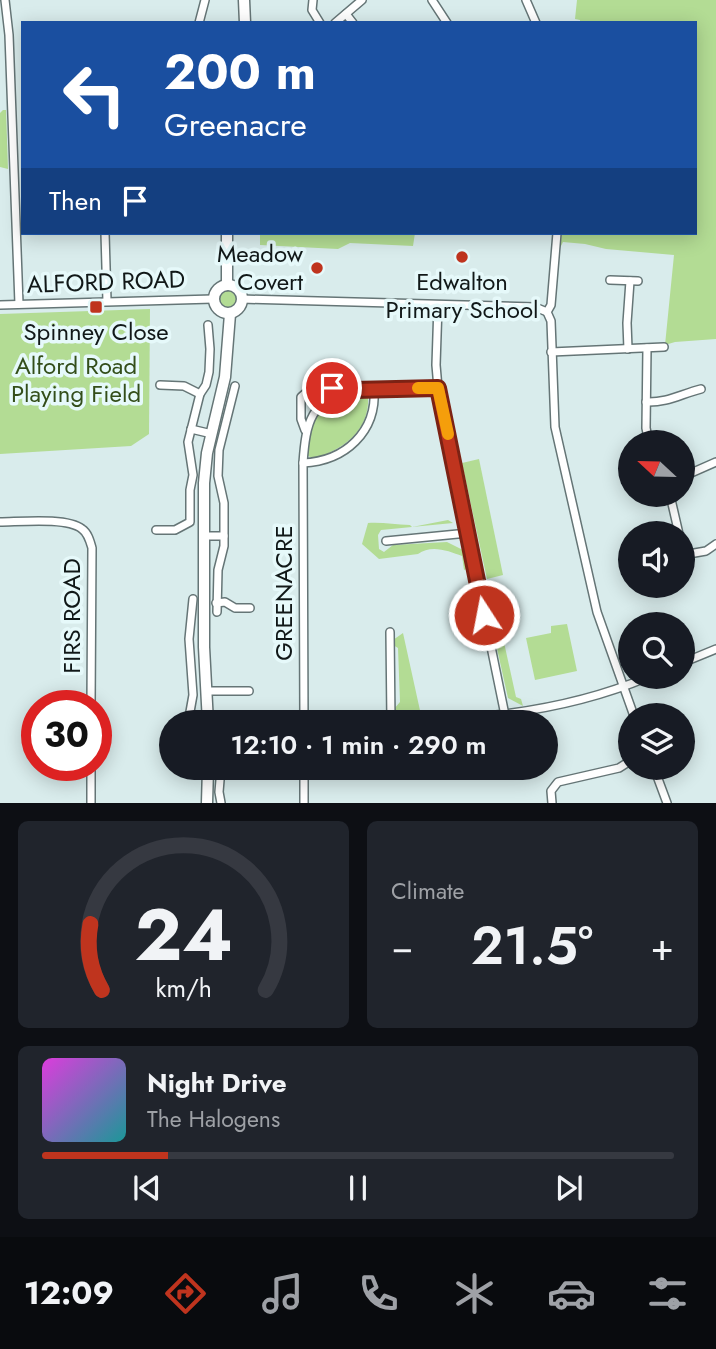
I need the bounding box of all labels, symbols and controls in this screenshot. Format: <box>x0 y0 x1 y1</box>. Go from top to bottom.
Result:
text: 200 m <box>164 37 316 107</box>
icon: left <box>49 49 140 140</box>
text: Greenacre <box>164 102 307 148</box>
text: Then <box>49 182 102 220</box>
icon: arrive <box>116 182 154 220</box>
place label: Meadow Covert <box>217 236 304 299</box>
marker: Edwalton Primary School <box>454 249 470 265</box>
marker: Meadow Covert <box>309 260 325 276</box>
street label: ALFORD ROAD <box>26 261 186 302</box>
place label: Edwalton Primary School <box>385 264 539 327</box>
marker: Spinney Close <box>88 299 104 315</box>
place label: Spinney Close <box>23 314 169 349</box>
park label: Alford Road Playing Field <box>11 348 141 411</box>
pin <box>302 358 362 418</box>
icon: arrive <box>313 369 351 407</box>
north arrow <box>618 430 695 508</box>
map controls <box>618 430 695 780</box>
button: sound <box>618 521 695 598</box>
street label: GREENACRE <box>266 525 301 661</box>
street label: FIRS ROAD <box>54 558 89 674</box>
position arrow <box>447 578 521 652</box>
button: search <box>618 612 695 689</box>
speed limit sign: 30 <box>21 690 112 781</box>
button: layers <box>618 703 695 780</box>
text: 12:10 · 1 min · 290 m <box>230 726 487 764</box>
text: Climate <box>391 874 464 908</box>
text: 24 <box>134 883 233 988</box>
text: 21.5° <box>471 908 593 984</box>
text: − <box>391 919 413 974</box>
text: + <box>651 919 674 974</box>
text: km/h <box>155 970 212 1006</box>
text: Night Drive <box>147 1064 287 1102</box>
text: The Halogens <box>147 1102 280 1136</box>
icon: previous <box>128 1169 166 1207</box>
icon: pause <box>339 1169 377 1207</box>
icon: next <box>550 1169 588 1207</box>
icon: directions <box>161 1269 210 1318</box>
icon: music <box>258 1269 307 1318</box>
icon: phone <box>354 1269 403 1318</box>
icon: climate <box>450 1269 499 1318</box>
icon: car <box>547 1269 596 1318</box>
icon: filters <box>643 1269 692 1318</box>
text: 12:09 <box>24 1270 114 1316</box>

